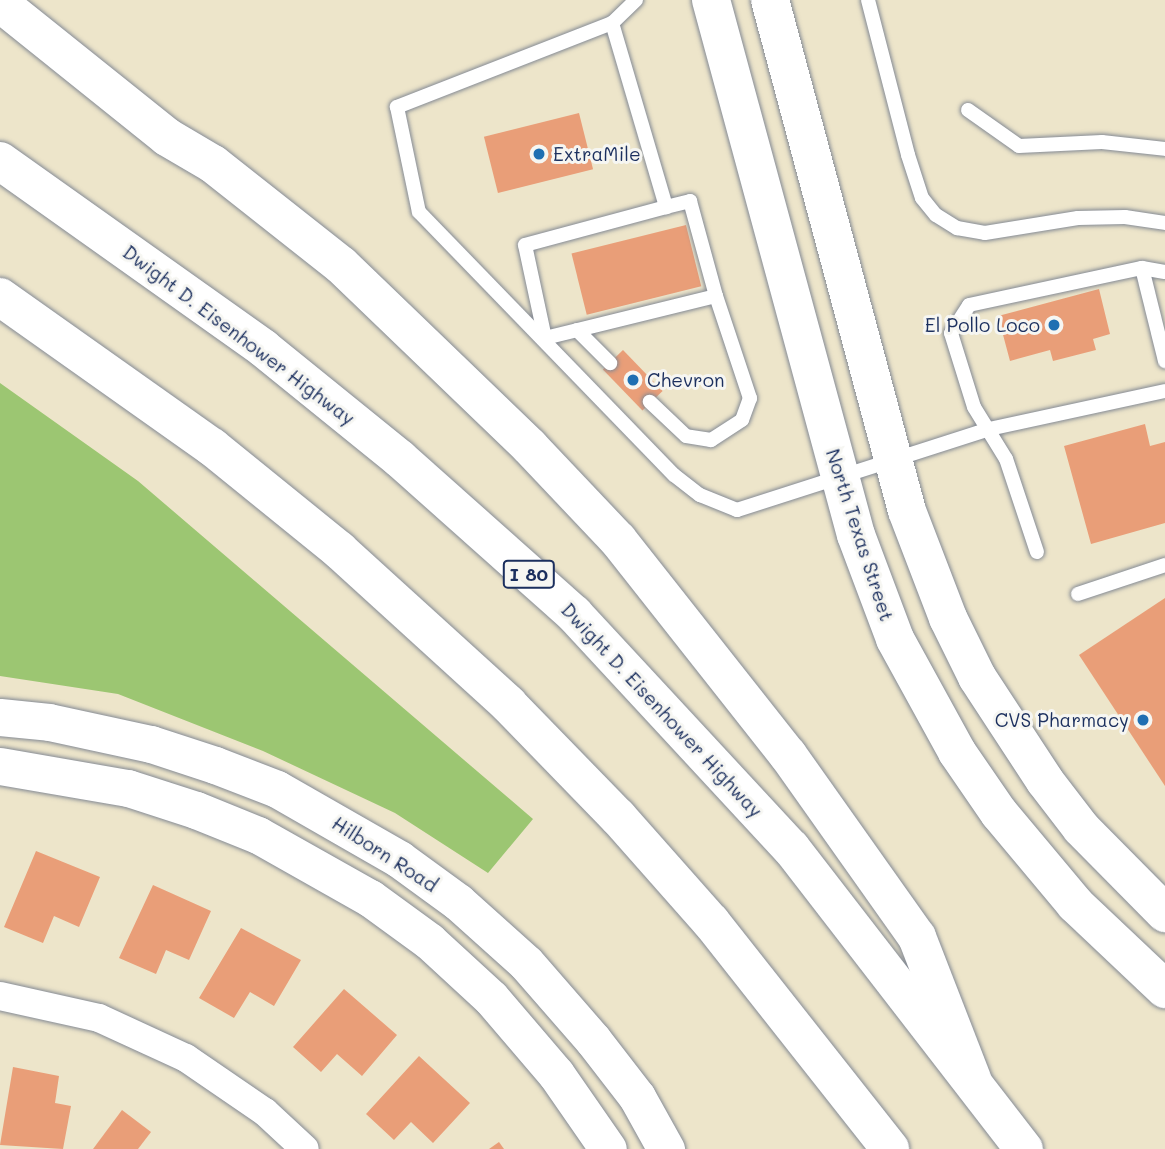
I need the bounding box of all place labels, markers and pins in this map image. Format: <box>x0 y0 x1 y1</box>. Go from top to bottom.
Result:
place label: ExtraMile <box>553 143 641 165</box>
marker: ExtraMile <box>531 146 547 162</box>
place label: El Pollo Loco <box>925 314 1040 336</box>
marker: El Pollo Loco <box>1046 317 1062 333</box>
place label: Chevron <box>647 369 724 391</box>
marker: Chevron <box>625 372 641 388</box>
place label: CVS Pharmacy <box>995 709 1129 731</box>
marker: CVS Pharmacy <box>1135 712 1151 728</box>

